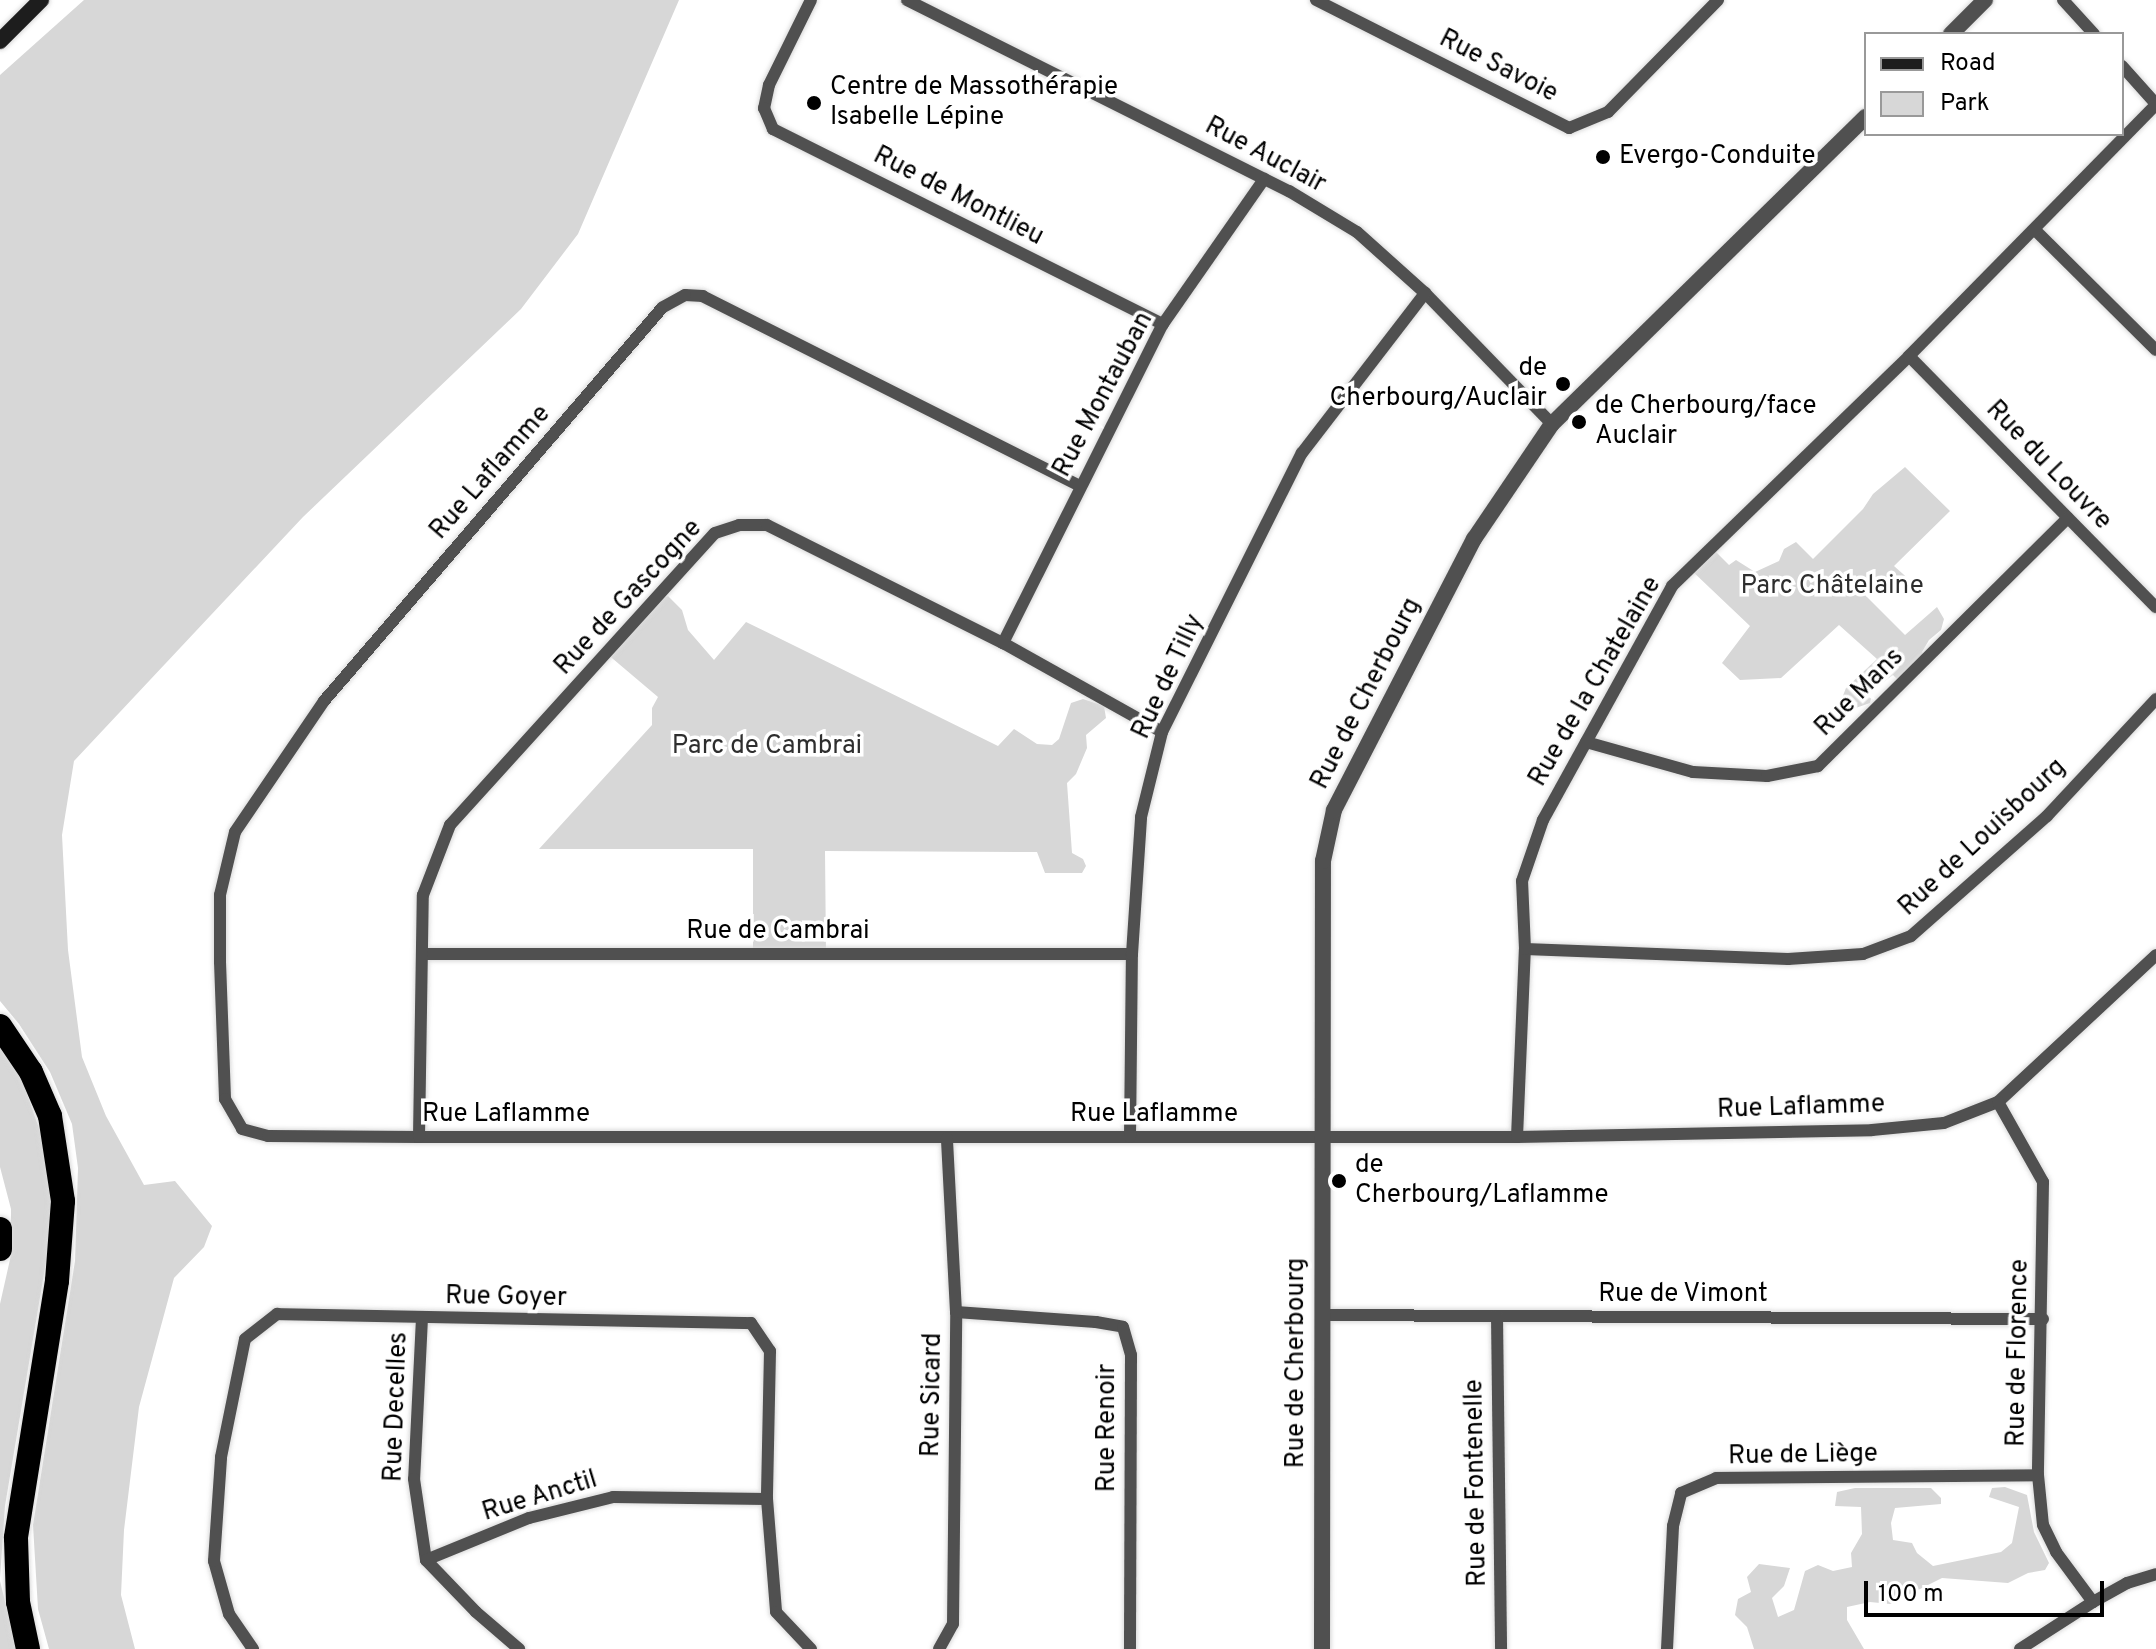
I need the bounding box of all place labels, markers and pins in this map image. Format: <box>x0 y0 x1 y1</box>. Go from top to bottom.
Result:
place label: Centre de Massothérapie Isabelle Lépine <box>830 72 1118 134</box>
marker: Centre de Massothérapie Isabelle Lépine <box>805 94 823 112</box>
place label: Evergo-Conduite <box>1619 141 1815 173</box>
marker: Evergo-Conduite <box>1594 148 1612 166</box>
place label: de Cherbourg/Auclair <box>1330 353 1547 414</box>
marker: de Cherbourg/Auclair <box>1554 375 1572 393</box>
place label: de Cherbourg/face Auclair <box>1595 391 1817 452</box>
marker: de Cherbourg/face Auclair <box>1570 413 1588 431</box>
place label: de Cherbourg/Laflamme <box>1355 1150 1609 1212</box>
marker: de Cherbourg/Laflamme <box>1330 1172 1348 1190</box>

